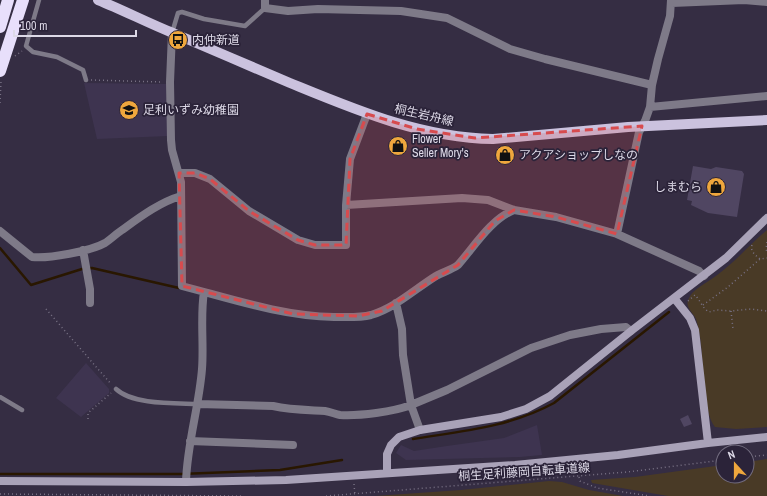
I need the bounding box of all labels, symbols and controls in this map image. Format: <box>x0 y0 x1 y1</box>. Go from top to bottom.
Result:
scale bar <box>14 12 136 38</box>
text: 100 m <box>20 18 47 34</box>
bus stop icon: 内仲新道 <box>167 29 189 51</box>
place label: 内仲新道 <box>192 32 240 48</box>
school or university icon: 足利いずみ幼稚園 <box>118 99 140 121</box>
street label: 桐生岩舟線 <box>393 100 455 130</box>
place label: 足利いずみ幼稚園 <box>143 102 239 118</box>
place label: Flower Seller Mory's <box>412 131 469 161</box>
shop icon: Flower Seller Mory's <box>387 135 409 157</box>
shop icon: アクアショップしなの <box>494 144 516 166</box>
place label: アクアショップしなの <box>519 147 638 163</box>
shop icon: しまむら <box>705 176 727 198</box>
place label: しまむら <box>654 179 702 195</box>
north arrow <box>715 444 755 484</box>
text: N <box>726 447 737 462</box>
street label: 桐生足利藤岡自転車道線 <box>458 459 590 485</box>

